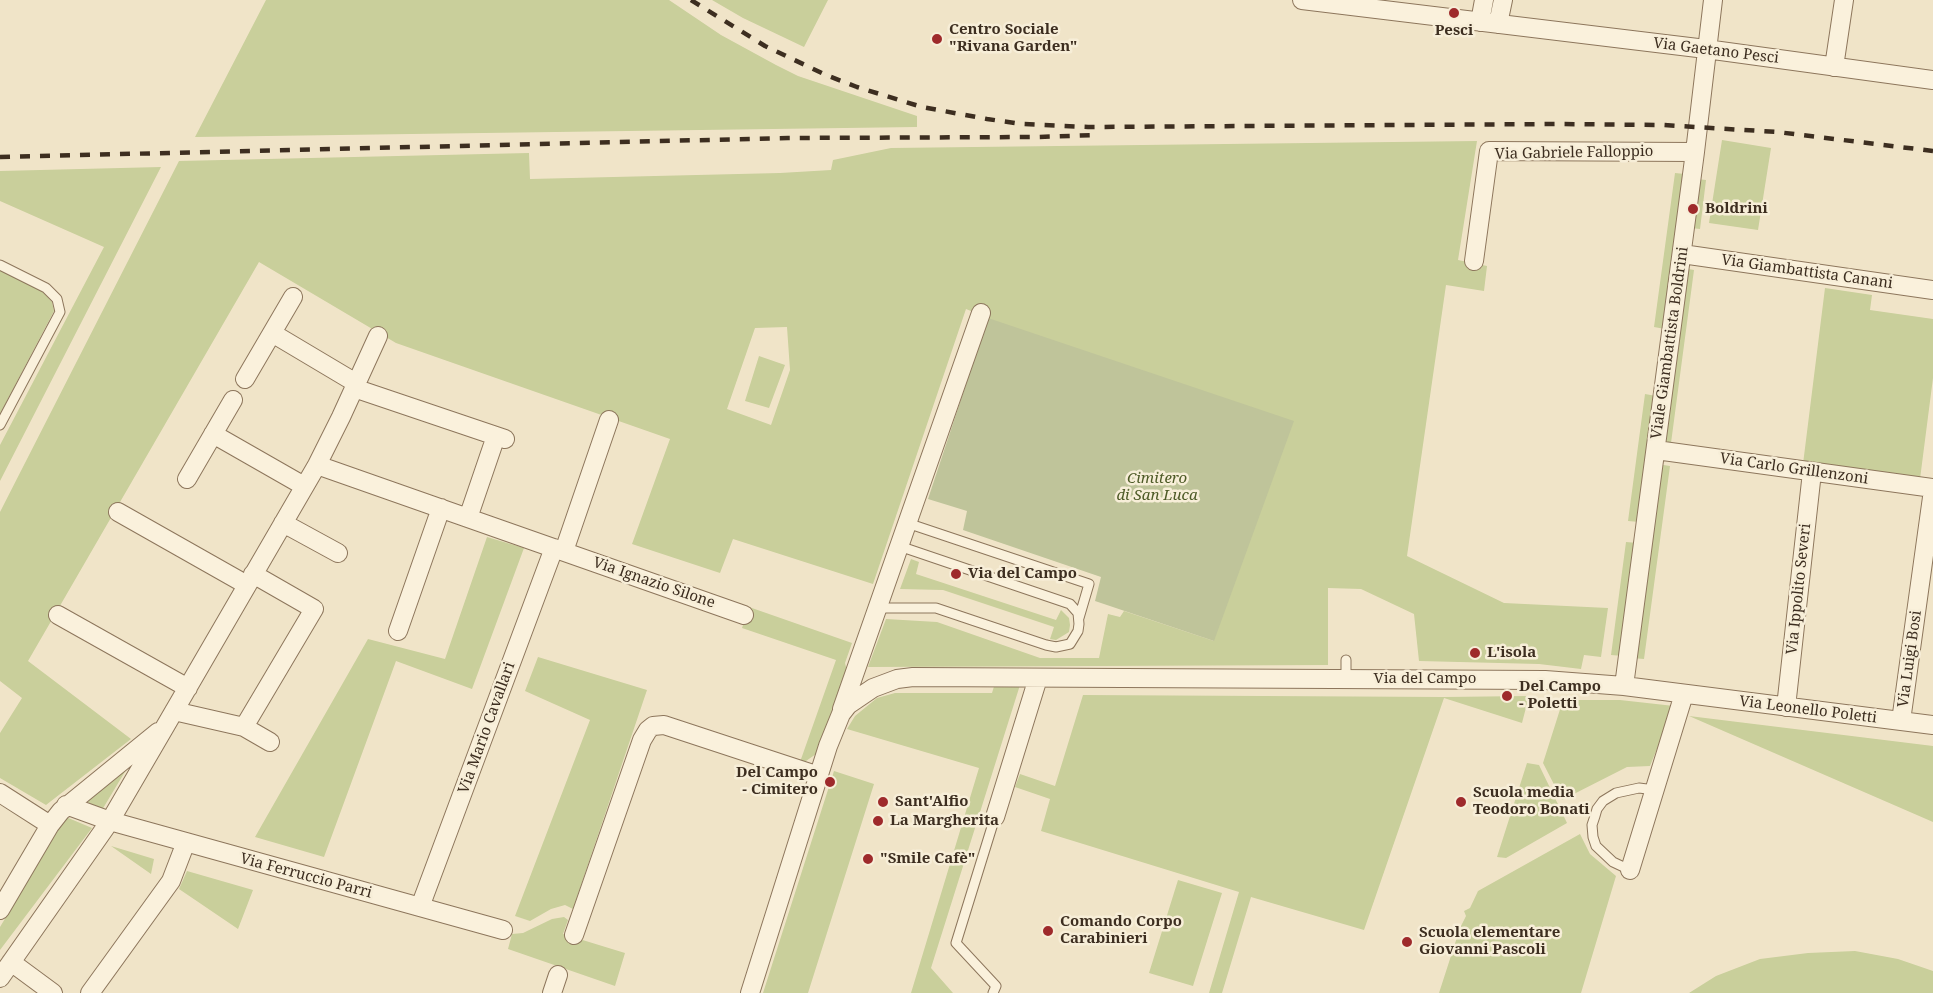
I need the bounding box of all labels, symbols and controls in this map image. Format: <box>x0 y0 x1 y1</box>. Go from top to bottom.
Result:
marker: Pesci <box>1447 6 1461 20</box>
place label: Centro Sociale "Rivana Garden" <box>949 21 1077 56</box>
place label: Pesci <box>1435 22 1473 40</box>
marker: Centro Sociale "Rivana Garden" <box>930 32 944 46</box>
street label: Via Gaetano Pesci <box>1652 34 1780 68</box>
street label: Via Gabriele Falloppio <box>1495 143 1653 163</box>
place label: Boldrini <box>1705 200 1768 218</box>
marker: Boldrini <box>1686 202 1700 216</box>
street label: Viale Giambattista Boldrini <box>1648 246 1692 440</box>
street label: Via Giambattista Canani <box>1720 251 1894 293</box>
street label: Via Carlo Grillenzoni <box>1719 450 1869 488</box>
park label: Cimitero di San Luca <box>1116 470 1198 505</box>
street label: Via Ippolito Severi <box>1783 522 1815 656</box>
street label: Via Ignazio Silone <box>591 554 717 612</box>
place label: Via del Campo <box>968 565 1077 583</box>
marker: Via del Campo <box>949 567 963 581</box>
street label: Via Luigi Bosi <box>1894 609 1926 709</box>
place label: L'isola <box>1487 644 1536 662</box>
marker: L'isola <box>1468 646 1482 660</box>
street label: Via Mario Cavallari <box>455 660 519 796</box>
street label: Via del Campo <box>1374 670 1476 688</box>
place label: Del Campo - Poletti <box>1519 678 1601 713</box>
marker: Del Campo - Poletti <box>1500 689 1514 703</box>
street label: Via Leonello Poletti <box>1738 693 1878 727</box>
place label: Del Campo - Cimitero <box>736 764 818 799</box>
marker: Del Campo - Cimitero <box>823 775 837 789</box>
place label: Scuola media Teodoro Bonati <box>1473 784 1590 819</box>
place label: Sant'Alfio <box>895 793 968 811</box>
marker: Sant'Alfio <box>876 795 890 809</box>
marker: Scuola media Teodoro Bonati <box>1454 795 1468 809</box>
place label: La Margherita <box>890 812 999 830</box>
marker: La Margherita <box>871 814 885 828</box>
street label: Via Ferruccio Parri <box>238 850 374 902</box>
place label: "Smile Cafè" <box>880 850 976 868</box>
marker: "Smile Cafè" <box>861 852 875 866</box>
place label: Comando Corpo Carabinieri <box>1060 913 1182 948</box>
marker: Comando Corpo Carabinieri <box>1041 924 1055 938</box>
place label: Scuola elementare Giovanni Pascoli <box>1419 924 1560 959</box>
marker: Scuola elementare Giovanni Pascoli <box>1400 935 1414 949</box>

